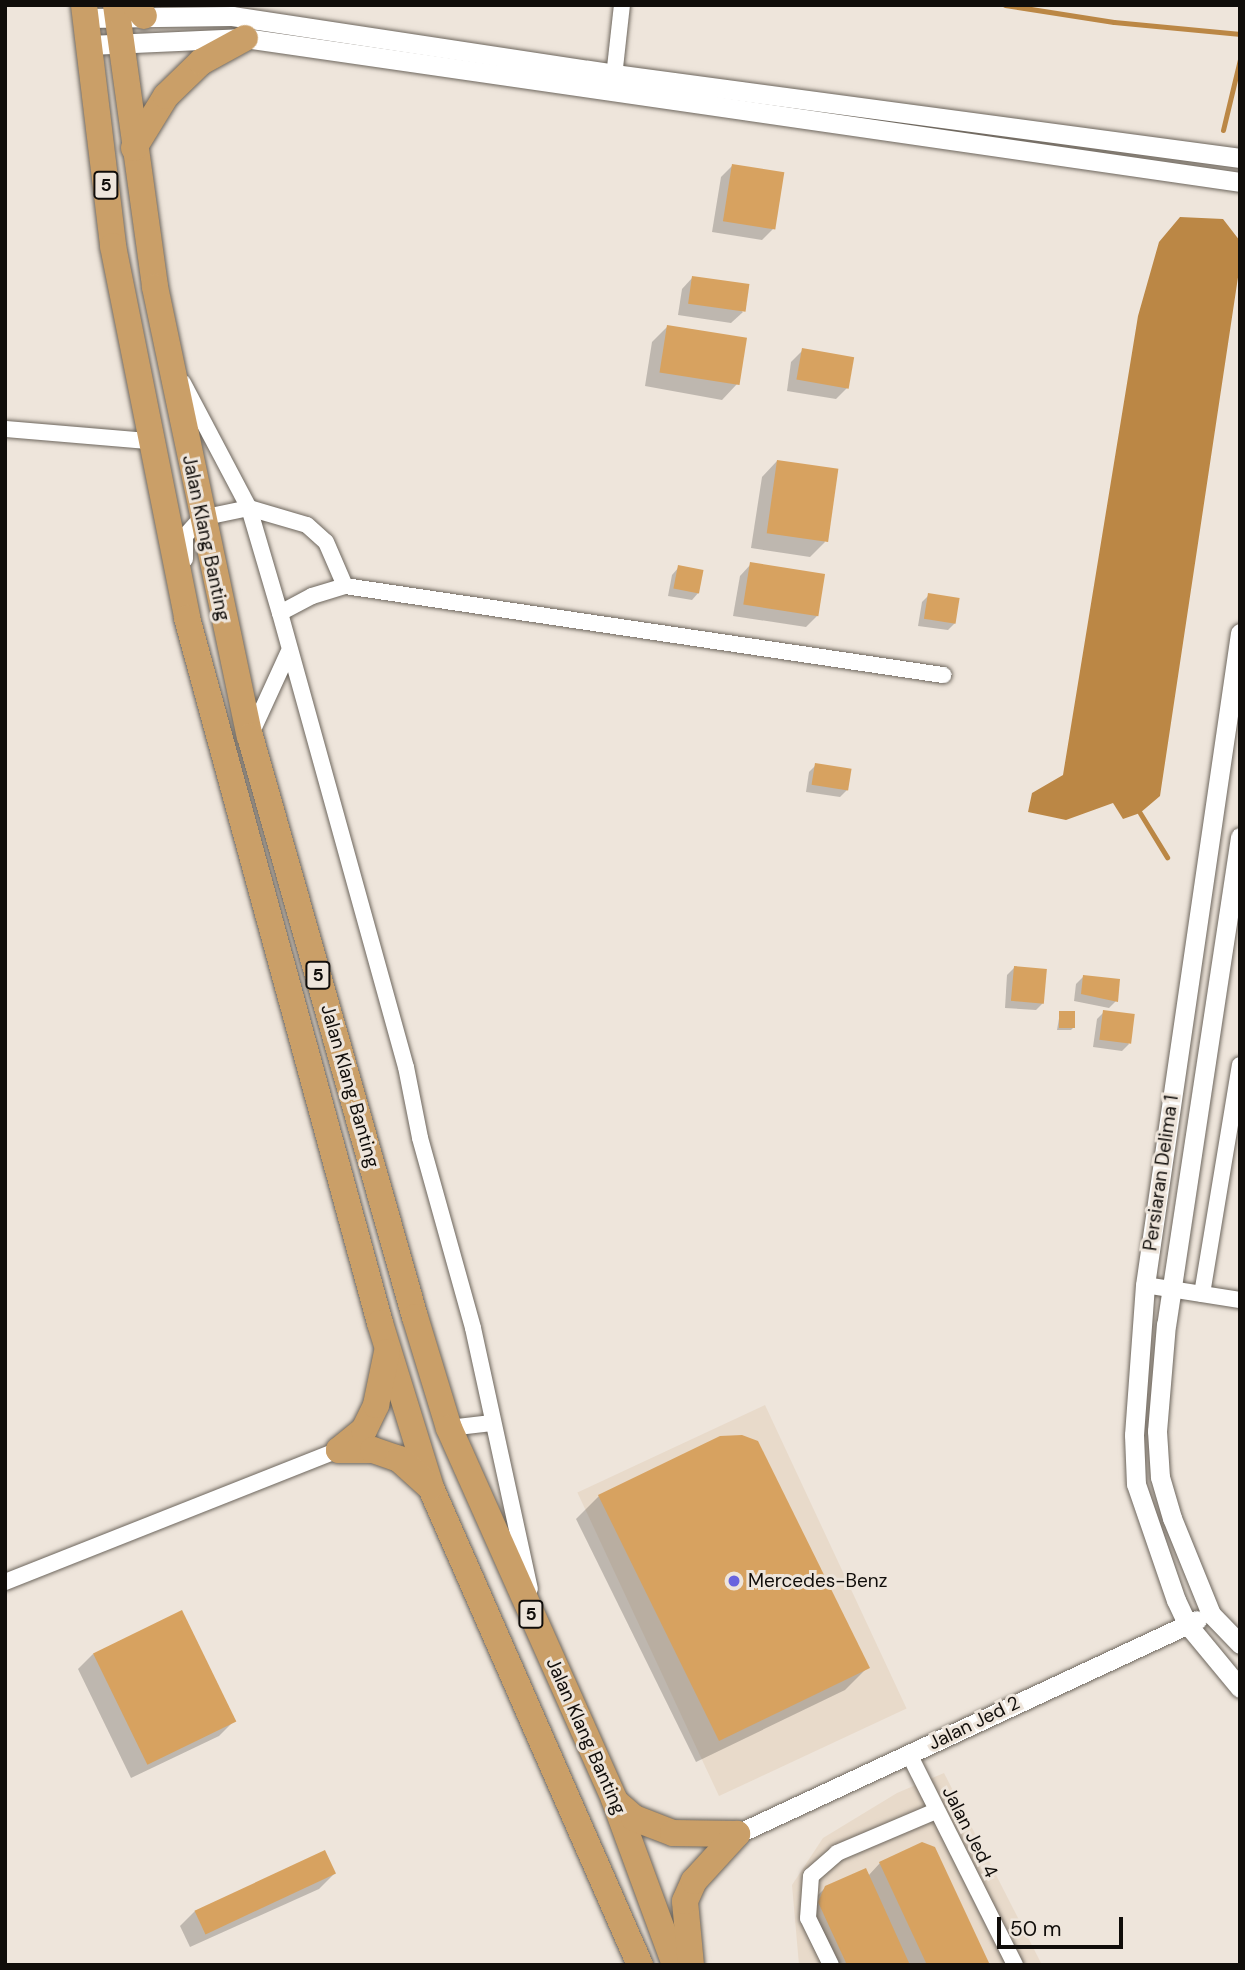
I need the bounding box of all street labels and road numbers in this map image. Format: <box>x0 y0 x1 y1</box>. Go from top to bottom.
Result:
road number: 5 <box>92 170 120 200</box>
street label: Jalan Klang Banting <box>177 453 235 623</box>
road number: 5 <box>304 960 332 990</box>
street label: Jalan Klang Banting <box>316 1002 384 1170</box>
street label: Persiaran Delima 1 <box>1139 1094 1183 1252</box>
road number: 5 <box>517 1600 545 1629</box>
street label: Jalan Klang Banting <box>541 1654 631 1818</box>
street label: Jalan Jed 2 <box>925 1691 1023 1755</box>
street label: Jalan Jed 4 <box>937 1783 1003 1881</box>

